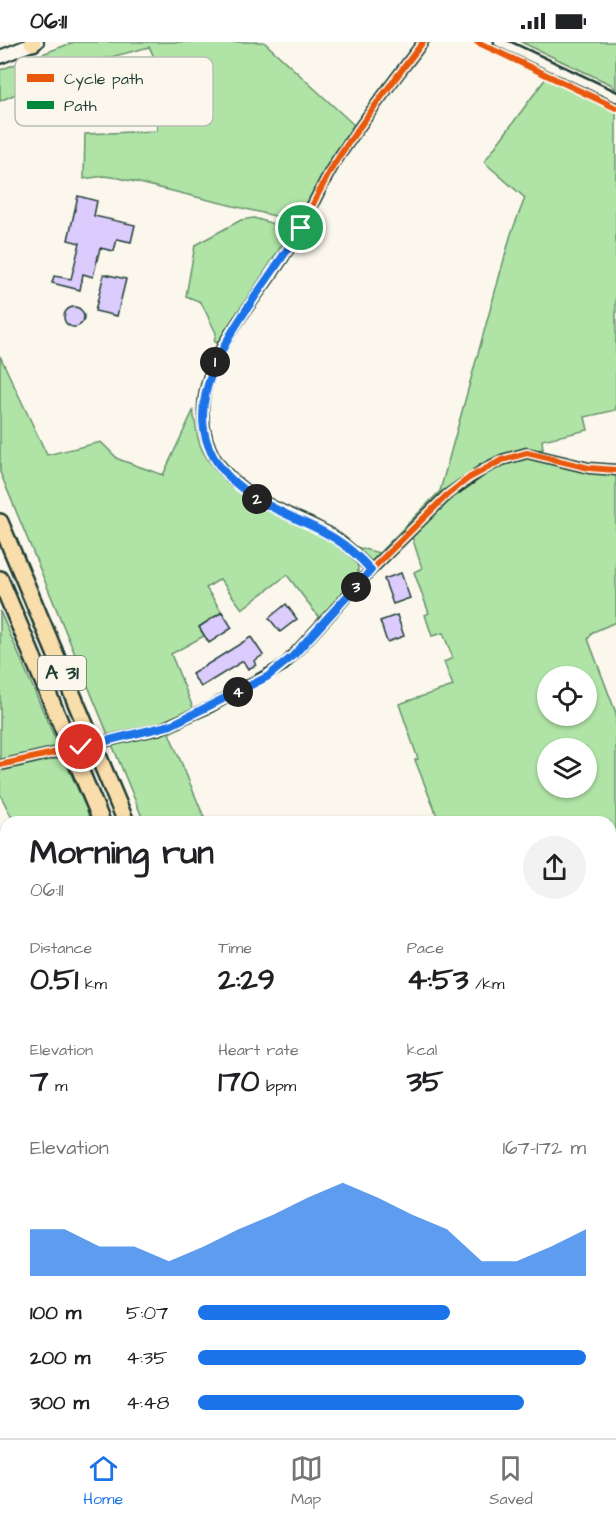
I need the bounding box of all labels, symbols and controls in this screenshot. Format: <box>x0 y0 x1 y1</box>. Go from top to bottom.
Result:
text: 06:11 <box>30 6 67 37</box>
legend <box>15 57 213 126</box>
text: Cycle path <box>64 68 143 91</box>
text: Path <box>64 95 97 117</box>
pin <box>275 202 326 253</box>
icon: arrive <box>284 211 317 244</box>
pin: 1 <box>200 347 230 377</box>
text: 1 <box>214 351 216 373</box>
pin: 2 <box>242 484 272 514</box>
text: 2 <box>252 488 262 510</box>
pin: 3 <box>341 572 371 602</box>
text: 3 <box>352 576 360 598</box>
road number: A 31 <box>38 656 86 690</box>
map controls <box>537 666 597 798</box>
button: locate <box>537 666 597 726</box>
pin: 4 <box>223 677 253 707</box>
text: 4 <box>233 681 243 703</box>
pin <box>55 721 106 772</box>
icon: check <box>64 730 97 763</box>
button: layers <box>537 738 597 798</box>
text: Morning run <box>30 830 214 876</box>
button: share <box>523 836 586 899</box>
text: 06:11 <box>30 876 64 904</box>
text: Distance <box>30 937 92 959</box>
text: Time <box>218 937 252 959</box>
text: Pace <box>407 937 444 959</box>
text: 0.51 <box>30 959 78 1001</box>
text: 2:29 <box>218 959 275 1001</box>
text: 4:53 <box>407 959 469 1001</box>
text: km <box>78 973 107 995</box>
text: /km <box>469 973 505 995</box>
text: Elevation <box>30 1039 93 1061</box>
text: Heart rate <box>218 1039 299 1061</box>
text: kcal <box>407 1039 437 1061</box>
text: 7 <box>30 1061 48 1103</box>
text: 170 <box>218 1061 260 1103</box>
text: 35 <box>407 1061 443 1103</box>
text: m <box>48 1075 67 1097</box>
text: bpm <box>260 1075 296 1097</box>
text: Elevation <box>30 1134 109 1162</box>
text: 167–172 m <box>503 1134 586 1162</box>
text: 100 m <box>30 1299 81 1327</box>
text: 5:07 <box>126 1299 168 1327</box>
text: 200 m <box>30 1344 90 1372</box>
text: 4:35 <box>126 1344 167 1372</box>
text: 300 m <box>30 1389 89 1417</box>
text: 4:48 <box>126 1389 170 1417</box>
tab: Home <box>83 1452 123 1510</box>
tab: Map <box>290 1452 323 1510</box>
tab: Saved <box>489 1452 533 1510</box>

